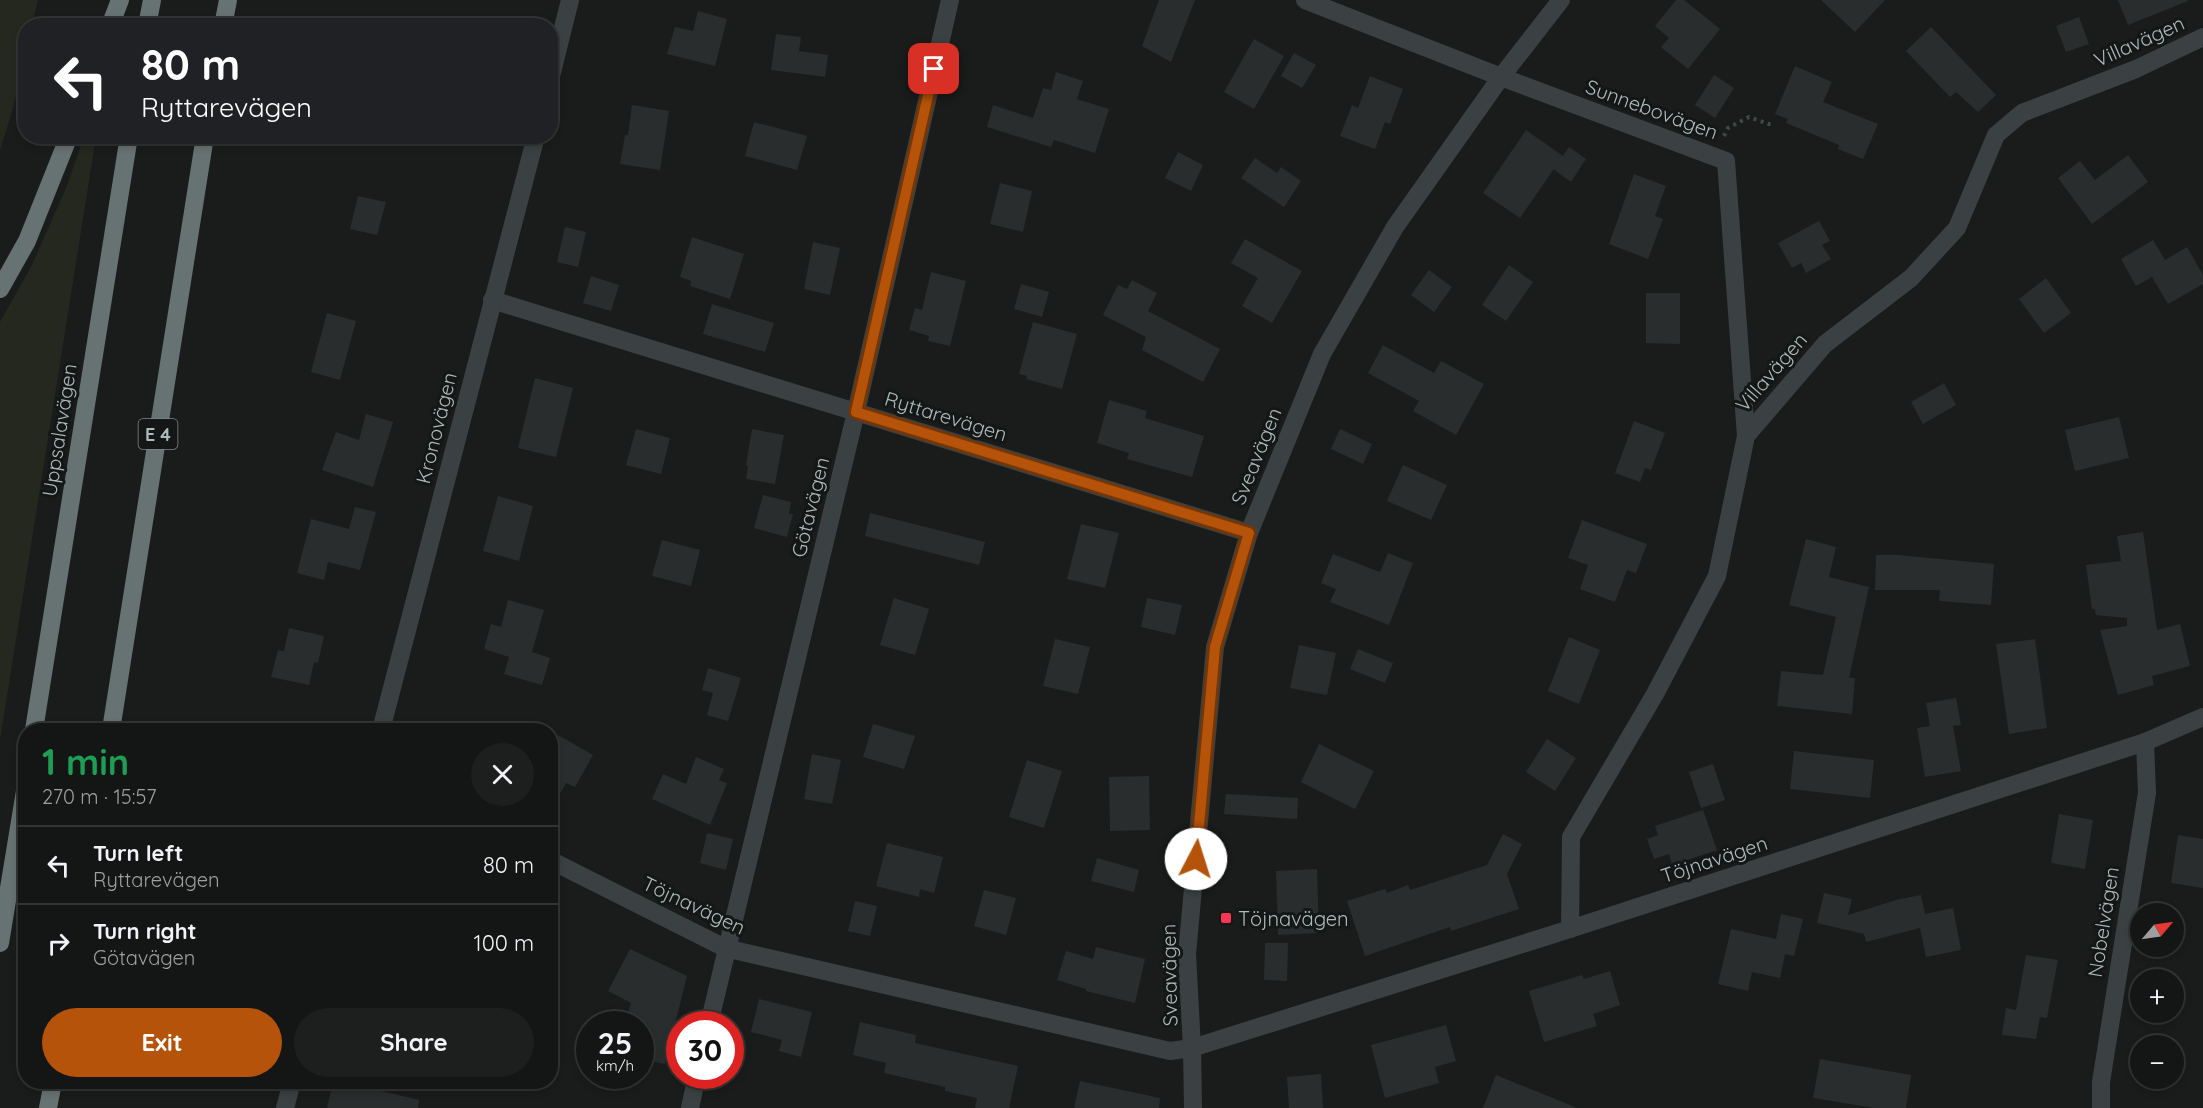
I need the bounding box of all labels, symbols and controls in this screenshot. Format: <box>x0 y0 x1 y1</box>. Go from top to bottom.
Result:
street label: Villavägen <box>2090 10 2188 72</box>
text: 80 m <box>141 38 240 91</box>
icon: left <box>42 42 120 120</box>
pin <box>908 43 959 94</box>
icon: arrive <box>917 52 950 85</box>
street label: Sunnebovägen <box>1583 74 1721 144</box>
text: Ryttarevägen <box>141 90 312 124</box>
street label: Villavägen <box>1730 327 1812 417</box>
street label: Uppsalavägen <box>36 362 82 498</box>
street label: Kronovägen <box>410 370 462 486</box>
street label: Ryttarevägen <box>882 386 1010 446</box>
street label: Sveavägen <box>1225 404 1287 508</box>
road number: E 4 <box>138 419 178 449</box>
street label: Götavägen <box>786 454 834 560</box>
text: 1 min <box>42 739 129 784</box>
button: close <box>471 743 534 806</box>
text: 270 m · 15:57 <box>42 784 157 809</box>
position arrow <box>1164 827 1228 891</box>
street label: Töjnavägen <box>1658 830 1770 888</box>
text: Turn left <box>93 839 183 867</box>
icon: left <box>42 849 75 882</box>
text: 80 m <box>483 851 534 879</box>
street label: Nobelvägen <box>2082 865 2124 979</box>
text: Ryttarevägen <box>93 867 220 892</box>
street label: Töjnavägen <box>639 870 749 940</box>
north arrow <box>2130 903 2184 957</box>
map controls <box>2130 903 2184 1089</box>
place label: Töjnavägen <box>1238 906 1349 931</box>
marker: Töjnavägen <box>1219 911 1233 925</box>
text: Turn right <box>93 917 197 945</box>
street label: Sveavägen <box>1156 923 1182 1027</box>
icon: right <box>42 927 75 960</box>
text: 100 m <box>474 929 534 957</box>
text: Götavägen <box>93 945 195 970</box>
button: + <box>2130 969 2184 1023</box>
button: Exit <box>42 1008 282 1077</box>
button: Share <box>294 1008 534 1077</box>
speed limit sign: 30 <box>666 1011 744 1089</box>
text: 25 <box>598 1024 632 1062</box>
button: − <box>2130 1035 2184 1089</box>
text: km/h <box>596 1056 634 1075</box>

